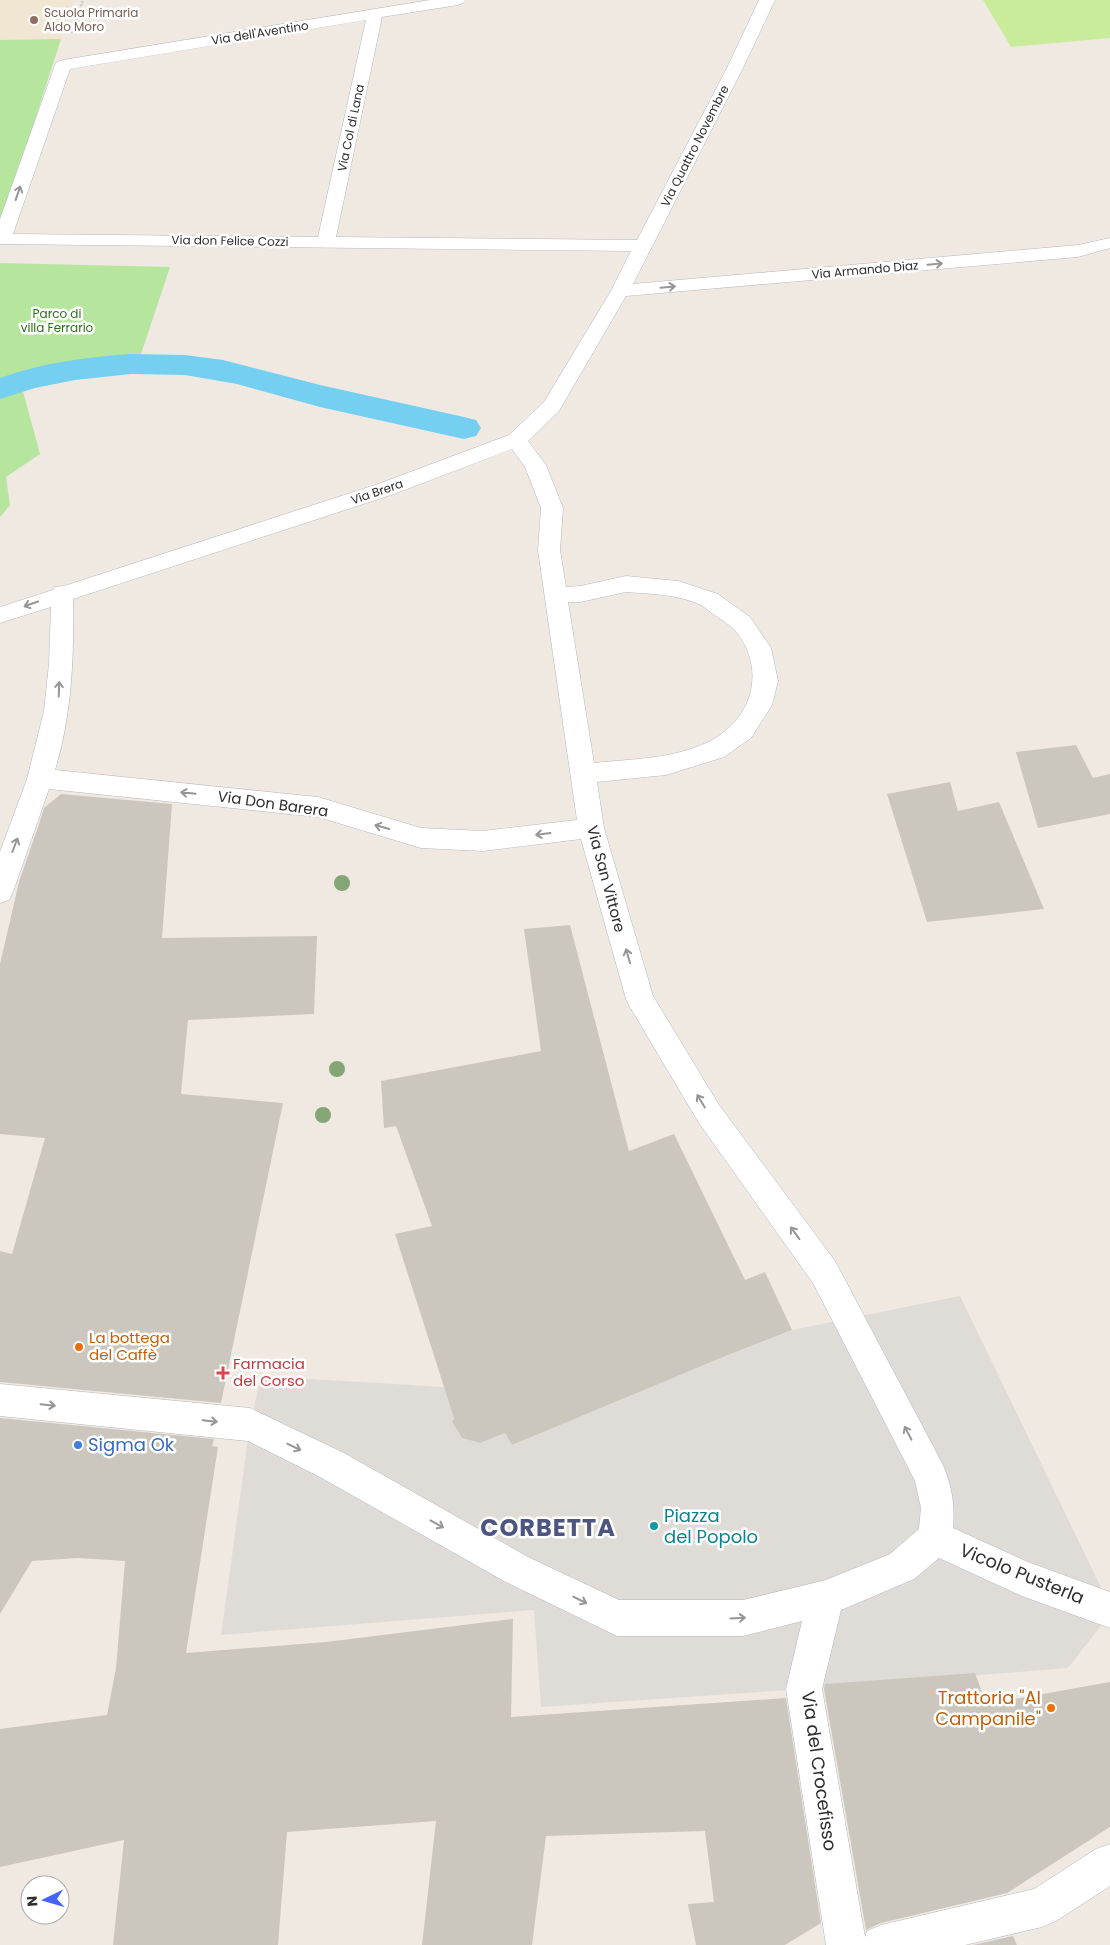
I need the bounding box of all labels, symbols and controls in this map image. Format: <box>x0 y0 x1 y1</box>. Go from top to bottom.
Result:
place label: Scuola Primaria Aldo Moro <box>44 4 138 35</box>
marker: Scuola Primaria Aldo Moro <box>28 14 40 26</box>
street label: Via dell'Aventino <box>210 16 310 49</box>
street label: Via Quattro Novembre <box>656 82 733 210</box>
street label: Via Col di Lana <box>333 83 368 173</box>
one-way arrow <box>14 186 23 201</box>
street label: Via don Felice Cozzi <box>171 231 289 250</box>
street label: Via Armando Diaz <box>811 256 919 283</box>
one-way arrow <box>926 259 942 269</box>
one-way arrow <box>660 282 676 292</box>
park label: Parco di villa Ferrario <box>21 305 94 336</box>
street label: Via Brera <box>348 475 405 508</box>
one-way arrow <box>24 600 39 609</box>
one-way arrow <box>55 682 64 698</box>
street label: Via Don Barera <box>216 785 330 822</box>
one-way arrow <box>181 788 197 798</box>
one-way arrow <box>375 822 391 831</box>
street label: Via San Vittore <box>582 823 631 935</box>
one-way arrow <box>535 829 551 839</box>
one-way arrow <box>11 838 20 854</box>
one-way arrow <box>623 949 632 965</box>
one-way arrow <box>695 1094 705 1108</box>
one-way arrow <box>790 1226 800 1240</box>
place label: La bottega del Caffè <box>89 1327 170 1365</box>
marker: La bottega del Caffè <box>73 1341 85 1353</box>
place label: Farmacia del Corso <box>233 1353 305 1391</box>
marker: Farmacia del Corso <box>217 1367 229 1379</box>
one-way arrow <box>40 1400 56 1410</box>
one-way arrow <box>202 1417 218 1426</box>
one-way arrow <box>903 1426 913 1441</box>
place label: Sigma Ok <box>88 1432 175 1457</box>
marker: Sigma Ok <box>72 1439 84 1451</box>
one-way arrow <box>286 1442 301 1452</box>
place label: Piazza del Popolo <box>664 1503 758 1549</box>
district label: CORBETTA <box>480 1511 616 1544</box>
one-way arrow <box>429 1519 444 1529</box>
marker: Piazza del Popolo <box>648 1520 660 1532</box>
street label: Vicolo Pusterla <box>956 1537 1088 1610</box>
one-way arrow <box>572 1596 587 1605</box>
one-way arrow <box>730 1613 746 1622</box>
place label: Trattoria "Al Campanile" <box>935 1685 1041 1731</box>
street label: Via del Crocefisso <box>796 1689 843 1852</box>
marker: Trattoria "Al Campanile" <box>1045 1702 1057 1714</box>
north arrow <box>20 1875 70 1925</box>
text: N <box>22 1895 42 1907</box>

